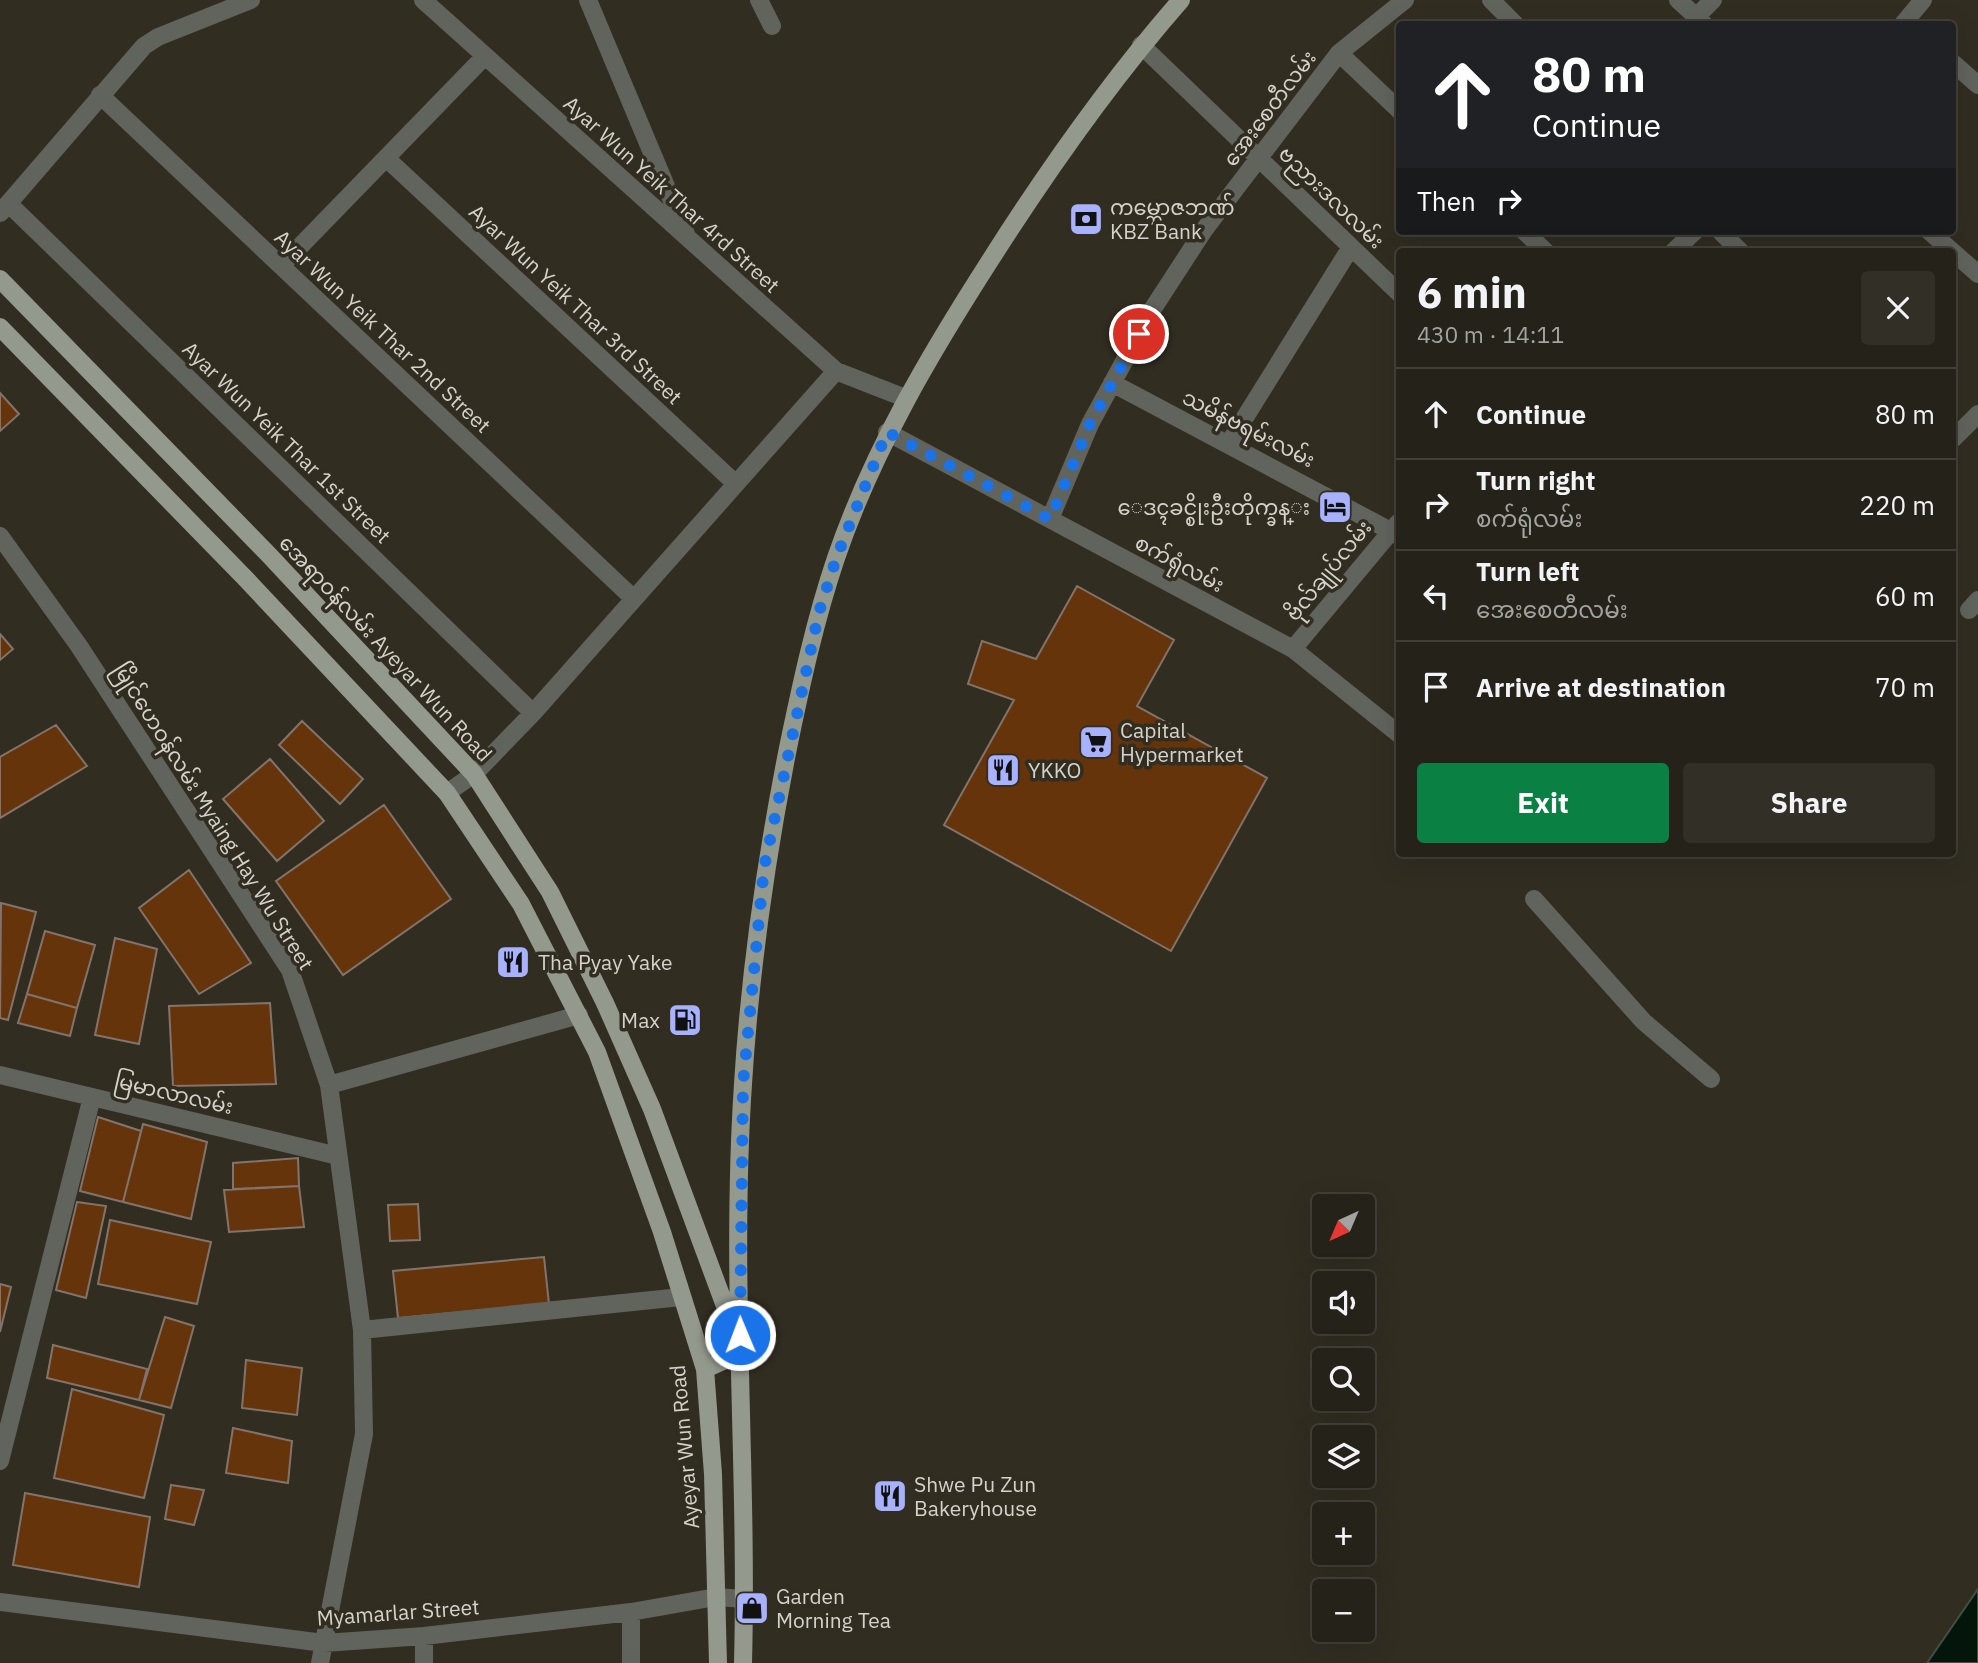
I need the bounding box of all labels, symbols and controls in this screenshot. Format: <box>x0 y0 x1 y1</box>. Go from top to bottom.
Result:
text: 80 m <box>1532 42 1646 105</box>
street label: အေးစေတီလမ်း <box>1215 44 1322 172</box>
icon: ahead <box>1417 49 1508 140</box>
street label: Ayar Wun Yeik Thar 4rd Street <box>558 89 786 299</box>
text: Continue <box>1532 104 1661 146</box>
street label: ဗညားဒလလမ်း <box>1270 139 1392 257</box>
icon: right <box>1490 182 1528 220</box>
text: Then <box>1417 184 1476 218</box>
place label: ကမ္ဘောဇဘဏ် KBZ Bank <box>1110 192 1235 245</box>
street label: Ayar Wun Yeik Thar 3rd Street <box>463 198 689 410</box>
bank icon: ကမ္ဘောဇဘဏ် KBZ Bank <box>1067 200 1105 238</box>
street label: Ayar Wun Yeik Thar 2nd Street <box>269 223 497 439</box>
text: 6 min <box>1417 265 1527 320</box>
button: close <box>1861 271 1935 345</box>
pin <box>1109 304 1169 364</box>
icon: arrive <box>1120 315 1158 353</box>
text: 430 m · 14:11 <box>1417 319 1564 349</box>
street label: Ayar Wun Yeik Thar 1st Street <box>177 335 397 549</box>
street label: သမိန်ဗရမ်းလမ်း <box>1176 382 1320 477</box>
icon: ahead <box>1417 395 1455 433</box>
text: Continue <box>1476 397 1586 431</box>
text: 80 m <box>1875 397 1935 431</box>
text: Turn right <box>1476 463 1595 497</box>
icon: right <box>1417 486 1455 524</box>
hotel icon: ေဒၚခင္စိုးဦးတိုက္ခန္း <box>1316 488 1354 526</box>
text: 220 m <box>1859 488 1935 522</box>
place label: ေဒၚခင္စိုးဦးတိုက္ခန္း <box>1117 492 1310 526</box>
text: စက်ရုံလမ်း <box>1476 503 1582 533</box>
street label: ဗိုလ်ချုပ်လမ်း <box>1278 513 1381 629</box>
street label: စက်ရုံလမ်း <box>1129 527 1230 602</box>
street label: အေရာဝန်လမ်း Ayeyar Wun Road <box>270 528 499 770</box>
text: Turn left <box>1476 554 1579 588</box>
icon: left <box>1417 577 1455 615</box>
text: 60 m <box>1875 579 1935 613</box>
text: အေးစေတီလမ်း <box>1476 594 1628 624</box>
street label: မြိုင်ဟေဝန်လမ်း Myaing Hay Wu Street <box>104 657 321 977</box>
icon: arrive <box>1417 668 1455 706</box>
text: Arrive at destination <box>1476 670 1726 704</box>
text: 70 m <box>1875 670 1935 704</box>
place label: Capital Hypermarket <box>1120 716 1244 768</box>
supermarket icon: Capital Hypermarket <box>1077 723 1115 761</box>
restaurant icon: YKKO <box>984 751 1022 789</box>
place label: YKKO <box>1028 756 1081 784</box>
button: Exit <box>1417 763 1669 843</box>
button: Share <box>1683 763 1935 843</box>
restaurant icon: Tha Pyay Yake <box>494 943 532 981</box>
place label: Tha Pyay Yake <box>538 948 672 976</box>
fuel station icon: Max <box>666 1001 704 1039</box>
place label: Max <box>621 1006 660 1034</box>
street label: မြမာလာလမ်း <box>111 1065 236 1124</box>
north arrow <box>1312 1194 1376 1256</box>
map controls <box>1312 1194 1375 1642</box>
button: sound <box>1312 1271 1375 1334</box>
position arrow <box>703 1298 777 1372</box>
button: search <box>1312 1348 1375 1411</box>
street label: Ayeyar Wun Road <box>663 1364 705 1530</box>
button: layers <box>1312 1425 1375 1488</box>
place label: Shwe Pu Zun Bakeryhouse <box>914 1470 1037 1522</box>
restaurant icon: Shwe Pu Zun Bakeryhouse <box>871 1477 909 1515</box>
button: + <box>1312 1502 1375 1565</box>
button: − <box>1312 1579 1375 1642</box>
place label: Garden Morning Tea <box>776 1582 891 1634</box>
shop icon: Garden Morning Tea <box>733 1589 771 1627</box>
street label: Myamarlar Street <box>316 1592 480 1632</box>

